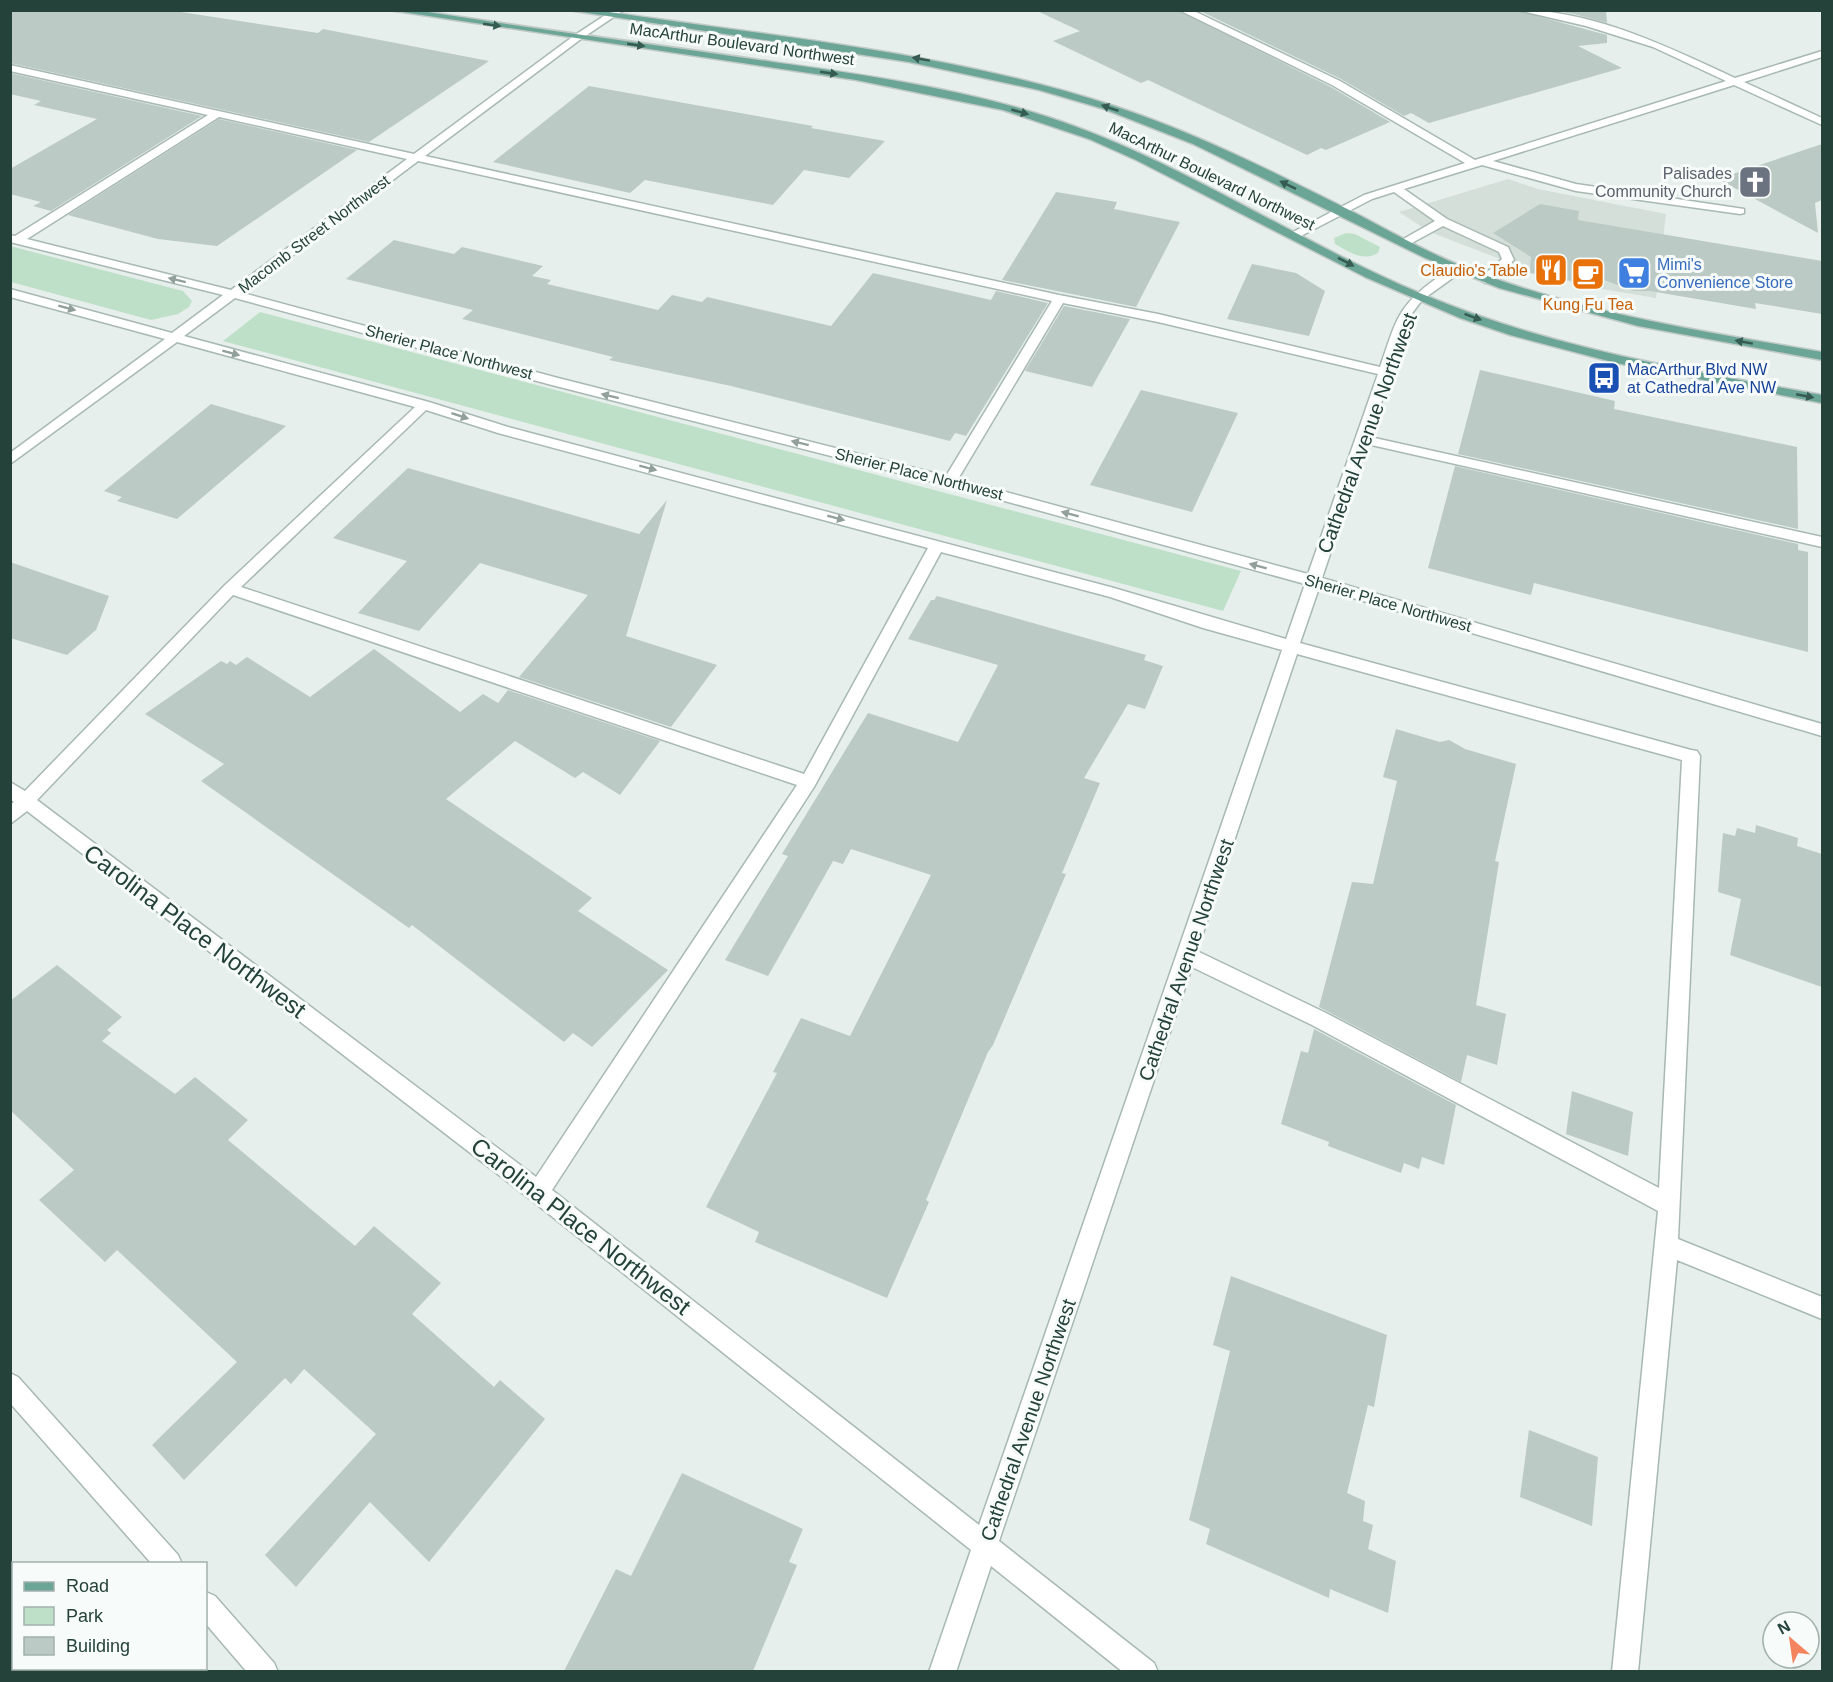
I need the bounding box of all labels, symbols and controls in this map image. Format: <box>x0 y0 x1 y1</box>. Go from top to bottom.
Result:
street label: MacArthur Boulevard Northwest <box>629 20 856 68</box>
one-way arrow <box>483 21 502 30</box>
one-way arrow <box>627 41 646 50</box>
one-way arrow <box>911 55 930 64</box>
one-way arrow <box>820 68 839 77</box>
one-way arrow <box>1101 102 1119 112</box>
one-way arrow <box>1011 108 1029 117</box>
street label: MacArthur Boulevard Northwest <box>1106 119 1318 234</box>
church icon: Palisades Community Church <box>1737 164 1773 200</box>
place label: Palisades Community Church <box>1595 165 1732 200</box>
street label: Macomb Street Northwest <box>235 171 393 296</box>
one-way arrow <box>1280 181 1297 190</box>
restaurant icon: Claudio's Table <box>1533 252 1569 288</box>
supermarket icon: Mimi's Convenience Store <box>1616 255 1652 291</box>
cafe icon: Kung Fu Tea <box>1570 256 1606 292</box>
place label: Mimi's Convenience Store <box>1657 256 1793 291</box>
one-way arrow <box>1338 257 1355 267</box>
place label: Claudio's Table <box>1420 262 1528 279</box>
one-way arrow <box>167 274 186 284</box>
place label: Kung Fu Tea <box>1543 296 1633 313</box>
one-way arrow <box>58 304 76 313</box>
street label: Cathedral Avenue Northwest <box>1313 309 1421 556</box>
one-way arrow <box>1464 312 1482 322</box>
street label: Sherier Place Northwest <box>363 321 535 383</box>
one-way arrow <box>1735 337 1754 346</box>
one-way arrow <box>222 349 240 358</box>
bus stop icon: MacArthur Blvd NW at Cathedral Ave NW <box>1586 360 1622 396</box>
place label: MacArthur Blvd NW at Cathedral Ave NW <box>1627 361 1777 396</box>
one-way arrow <box>601 390 620 400</box>
one-way arrow <box>1796 392 1815 401</box>
one-way arrow <box>451 412 469 421</box>
one-way arrow <box>790 438 809 448</box>
street label: Sherier Place Northwest <box>833 445 1005 503</box>
one-way arrow <box>639 464 657 473</box>
one-way arrow <box>1060 509 1078 518</box>
one-way arrow <box>827 514 845 523</box>
one-way arrow <box>1248 560 1267 570</box>
street label: Sherier Place Northwest <box>1303 571 1474 635</box>
street label: Cathedral Avenue Northwest <box>1134 836 1238 1084</box>
street label: Carolina Place Northwest <box>79 839 312 1023</box>
street label: Carolina Place Northwest <box>466 1132 696 1320</box>
street label: Cathedral Avenue Northwest <box>976 1296 1080 1544</box>
legend <box>12 1562 207 1670</box>
text: Road <box>66 1576 109 1596</box>
text: Park <box>66 1606 104 1626</box>
north arrow <box>1761 1610 1821 1670</box>
text: N <box>1775 1617 1793 1638</box>
text: Building <box>66 1636 130 1656</box>

